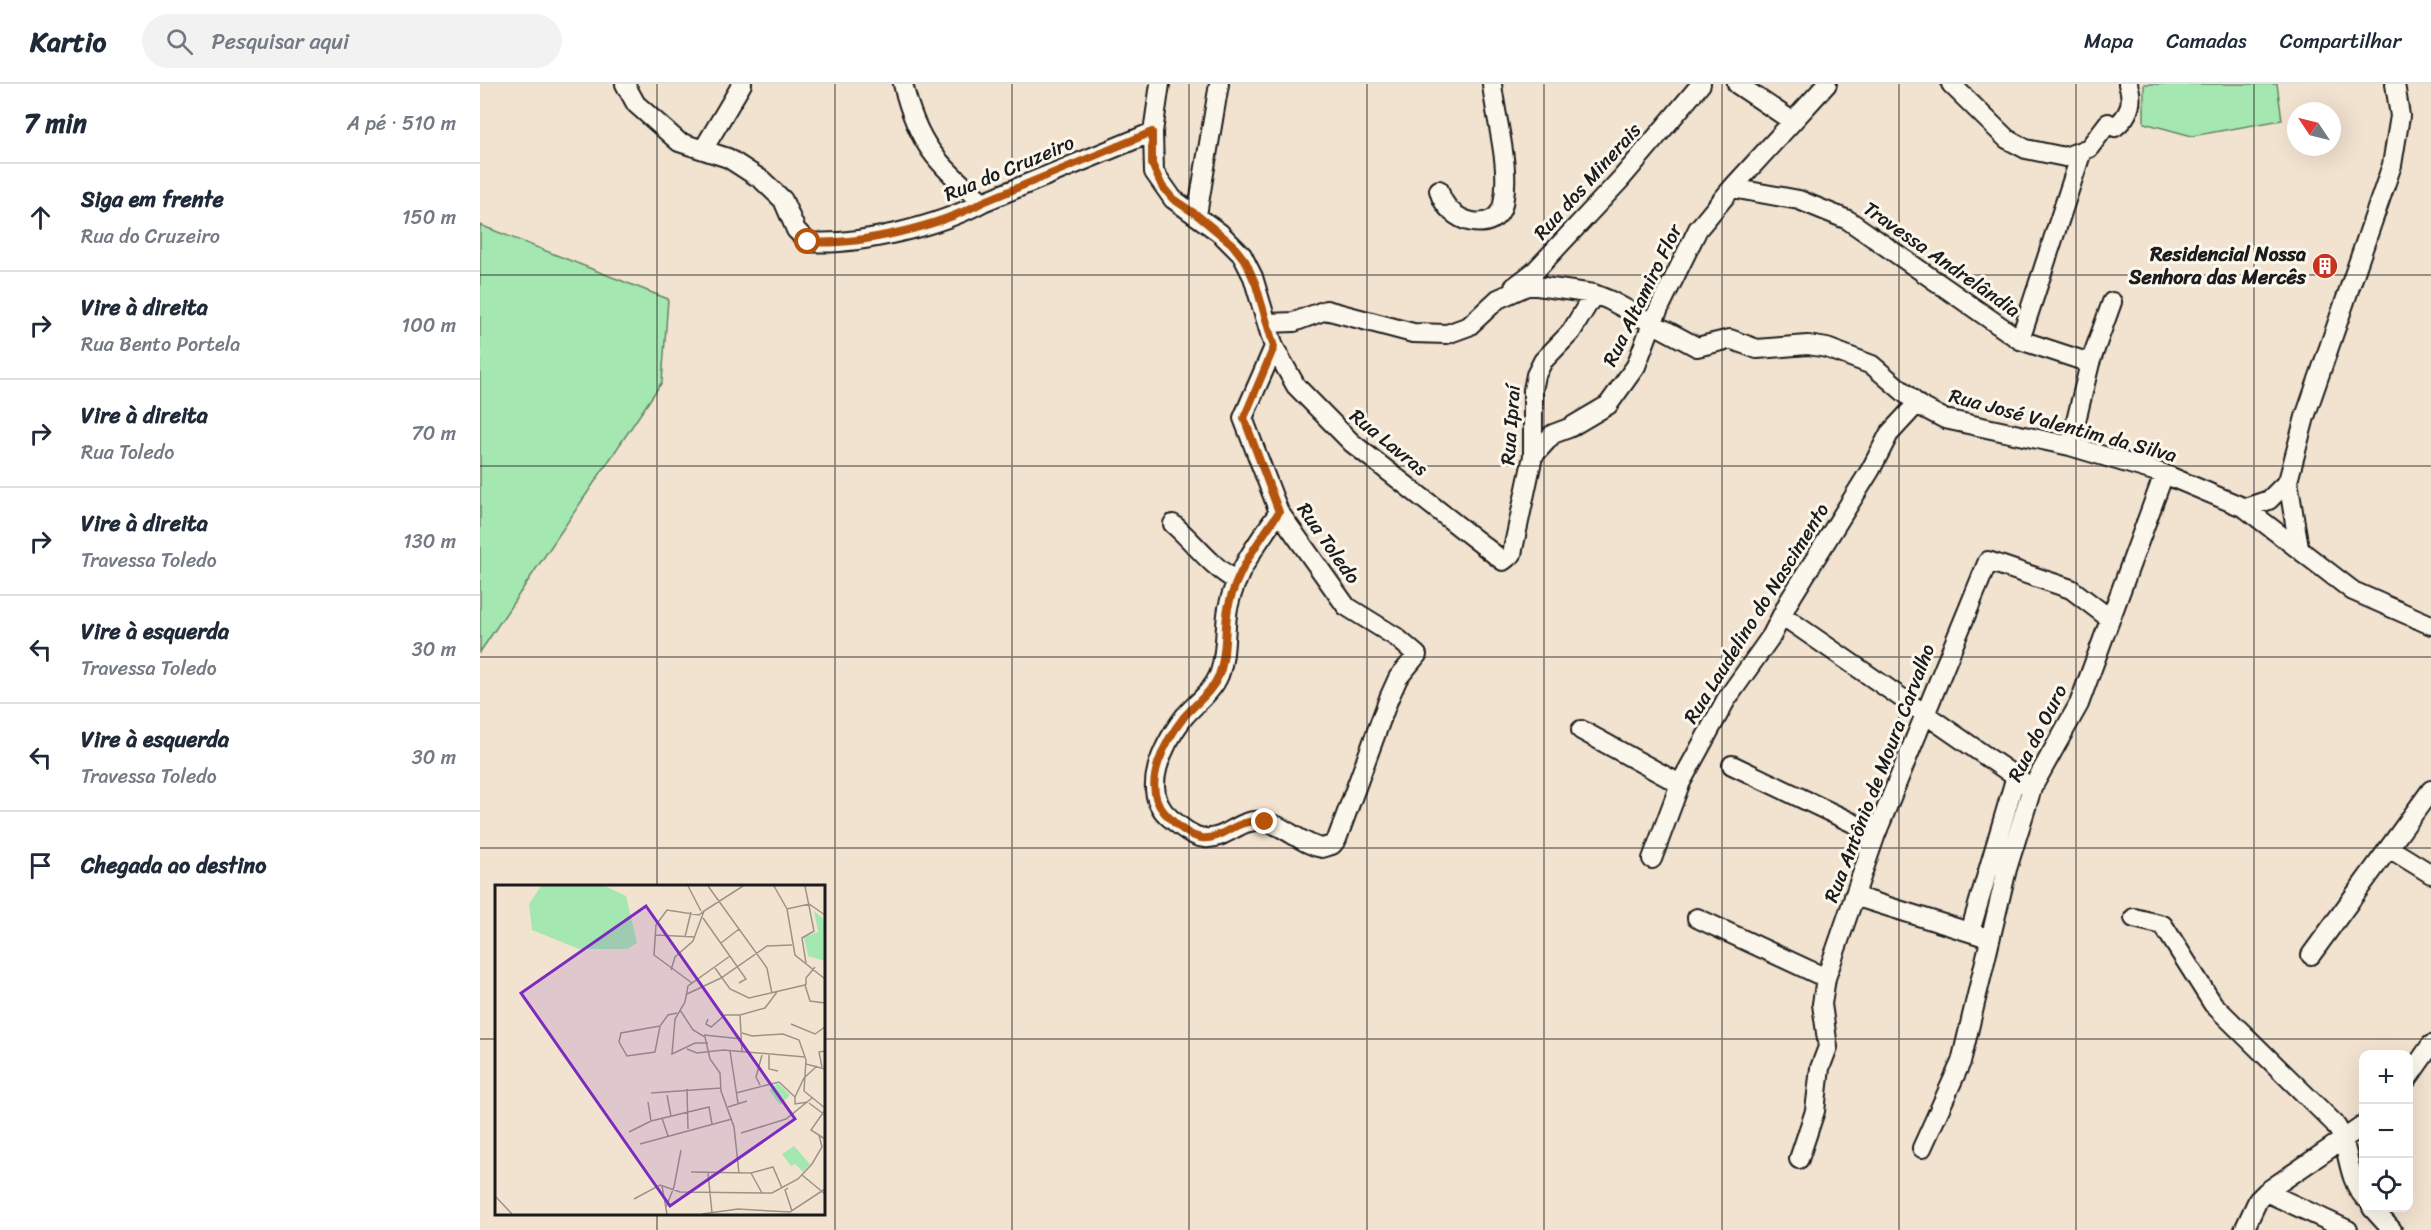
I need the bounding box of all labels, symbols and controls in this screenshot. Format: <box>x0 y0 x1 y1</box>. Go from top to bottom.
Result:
search box <box>142 14 562 68</box>
text: Kartio <box>30 17 106 66</box>
text: Pesquisar aqui <box>211 22 349 61</box>
text: Mapa <box>2084 22 2133 60</box>
text: Camadas <box>2166 22 2247 60</box>
text: Compartilhar <box>2280 22 2401 60</box>
icon: search <box>163 25 196 58</box>
text: 7 min <box>24 100 87 146</box>
north arrow <box>2287 102 2341 156</box>
text: A pé · 510 m <box>347 106 456 141</box>
street label: Rua dos Minerais <box>1525 114 1651 248</box>
street label: Rua do Cruzeiro <box>938 125 1080 212</box>
text: Siga em frente <box>81 180 224 219</box>
street label: Travessa Andrelândia <box>1856 192 2028 327</box>
text: 150 m <box>402 200 456 235</box>
icon: ahead <box>24 201 57 234</box>
street label: Rua Altamiro Flor <box>1593 217 1692 372</box>
text: Rua do Cruzeiro <box>81 219 220 254</box>
route start <box>794 228 820 254</box>
place label: Residencial Nossa Senhora das Mercês <box>2128 237 2307 295</box>
building icon: Residencial Nossa Senhora das Mercês <box>2310 251 2340 281</box>
text: Vire à direita <box>81 288 208 327</box>
text: 100 m <box>402 308 456 343</box>
icon: right <box>24 309 57 342</box>
text: Rua Bento Portela <box>81 327 240 362</box>
street label: Rua José Valentim da Silva <box>1945 378 2181 473</box>
street label: Rua Ipraí <box>1490 381 1531 466</box>
text: Vire à direita <box>81 396 208 435</box>
street label: Rua Lavras <box>1341 399 1437 486</box>
text: 70 m <box>411 416 456 451</box>
icon: right <box>24 417 57 450</box>
text: Rua Toledo <box>81 435 175 470</box>
street label: Rua Toledo <box>1287 495 1370 592</box>
street label: Rua Laudelino do Nascimento <box>1674 496 1839 731</box>
text: Vire à direita <box>81 504 208 543</box>
text: 130 m <box>403 524 456 559</box>
icon: right <box>24 525 57 558</box>
text: Travessa Toledo <box>81 543 217 578</box>
text: Vire à esquerda <box>81 612 229 651</box>
text: 30 m <box>412 632 456 667</box>
icon: left <box>24 633 57 666</box>
street label: Rua Antônio de Moura Carvalho <box>1814 639 1945 908</box>
text: Travessa Toledo <box>81 651 217 686</box>
street label: Rua do Ouro <box>1998 678 2077 788</box>
text: Vire à esquerda <box>81 720 229 759</box>
text: 30 m <box>412 740 456 775</box>
icon: left <box>24 741 57 774</box>
text: Travessa Toledo <box>81 759 217 794</box>
route end <box>1251 808 1277 834</box>
text: Chegada ao destino <box>81 846 266 885</box>
icon: arrive <box>24 849 57 882</box>
inset map <box>495 885 825 1215</box>
map controls <box>2359 1050 2413 1212</box>
button: + <box>2359 1050 2413 1104</box>
button: − <box>2359 1104 2413 1158</box>
button: locate <box>2359 1158 2413 1212</box>

